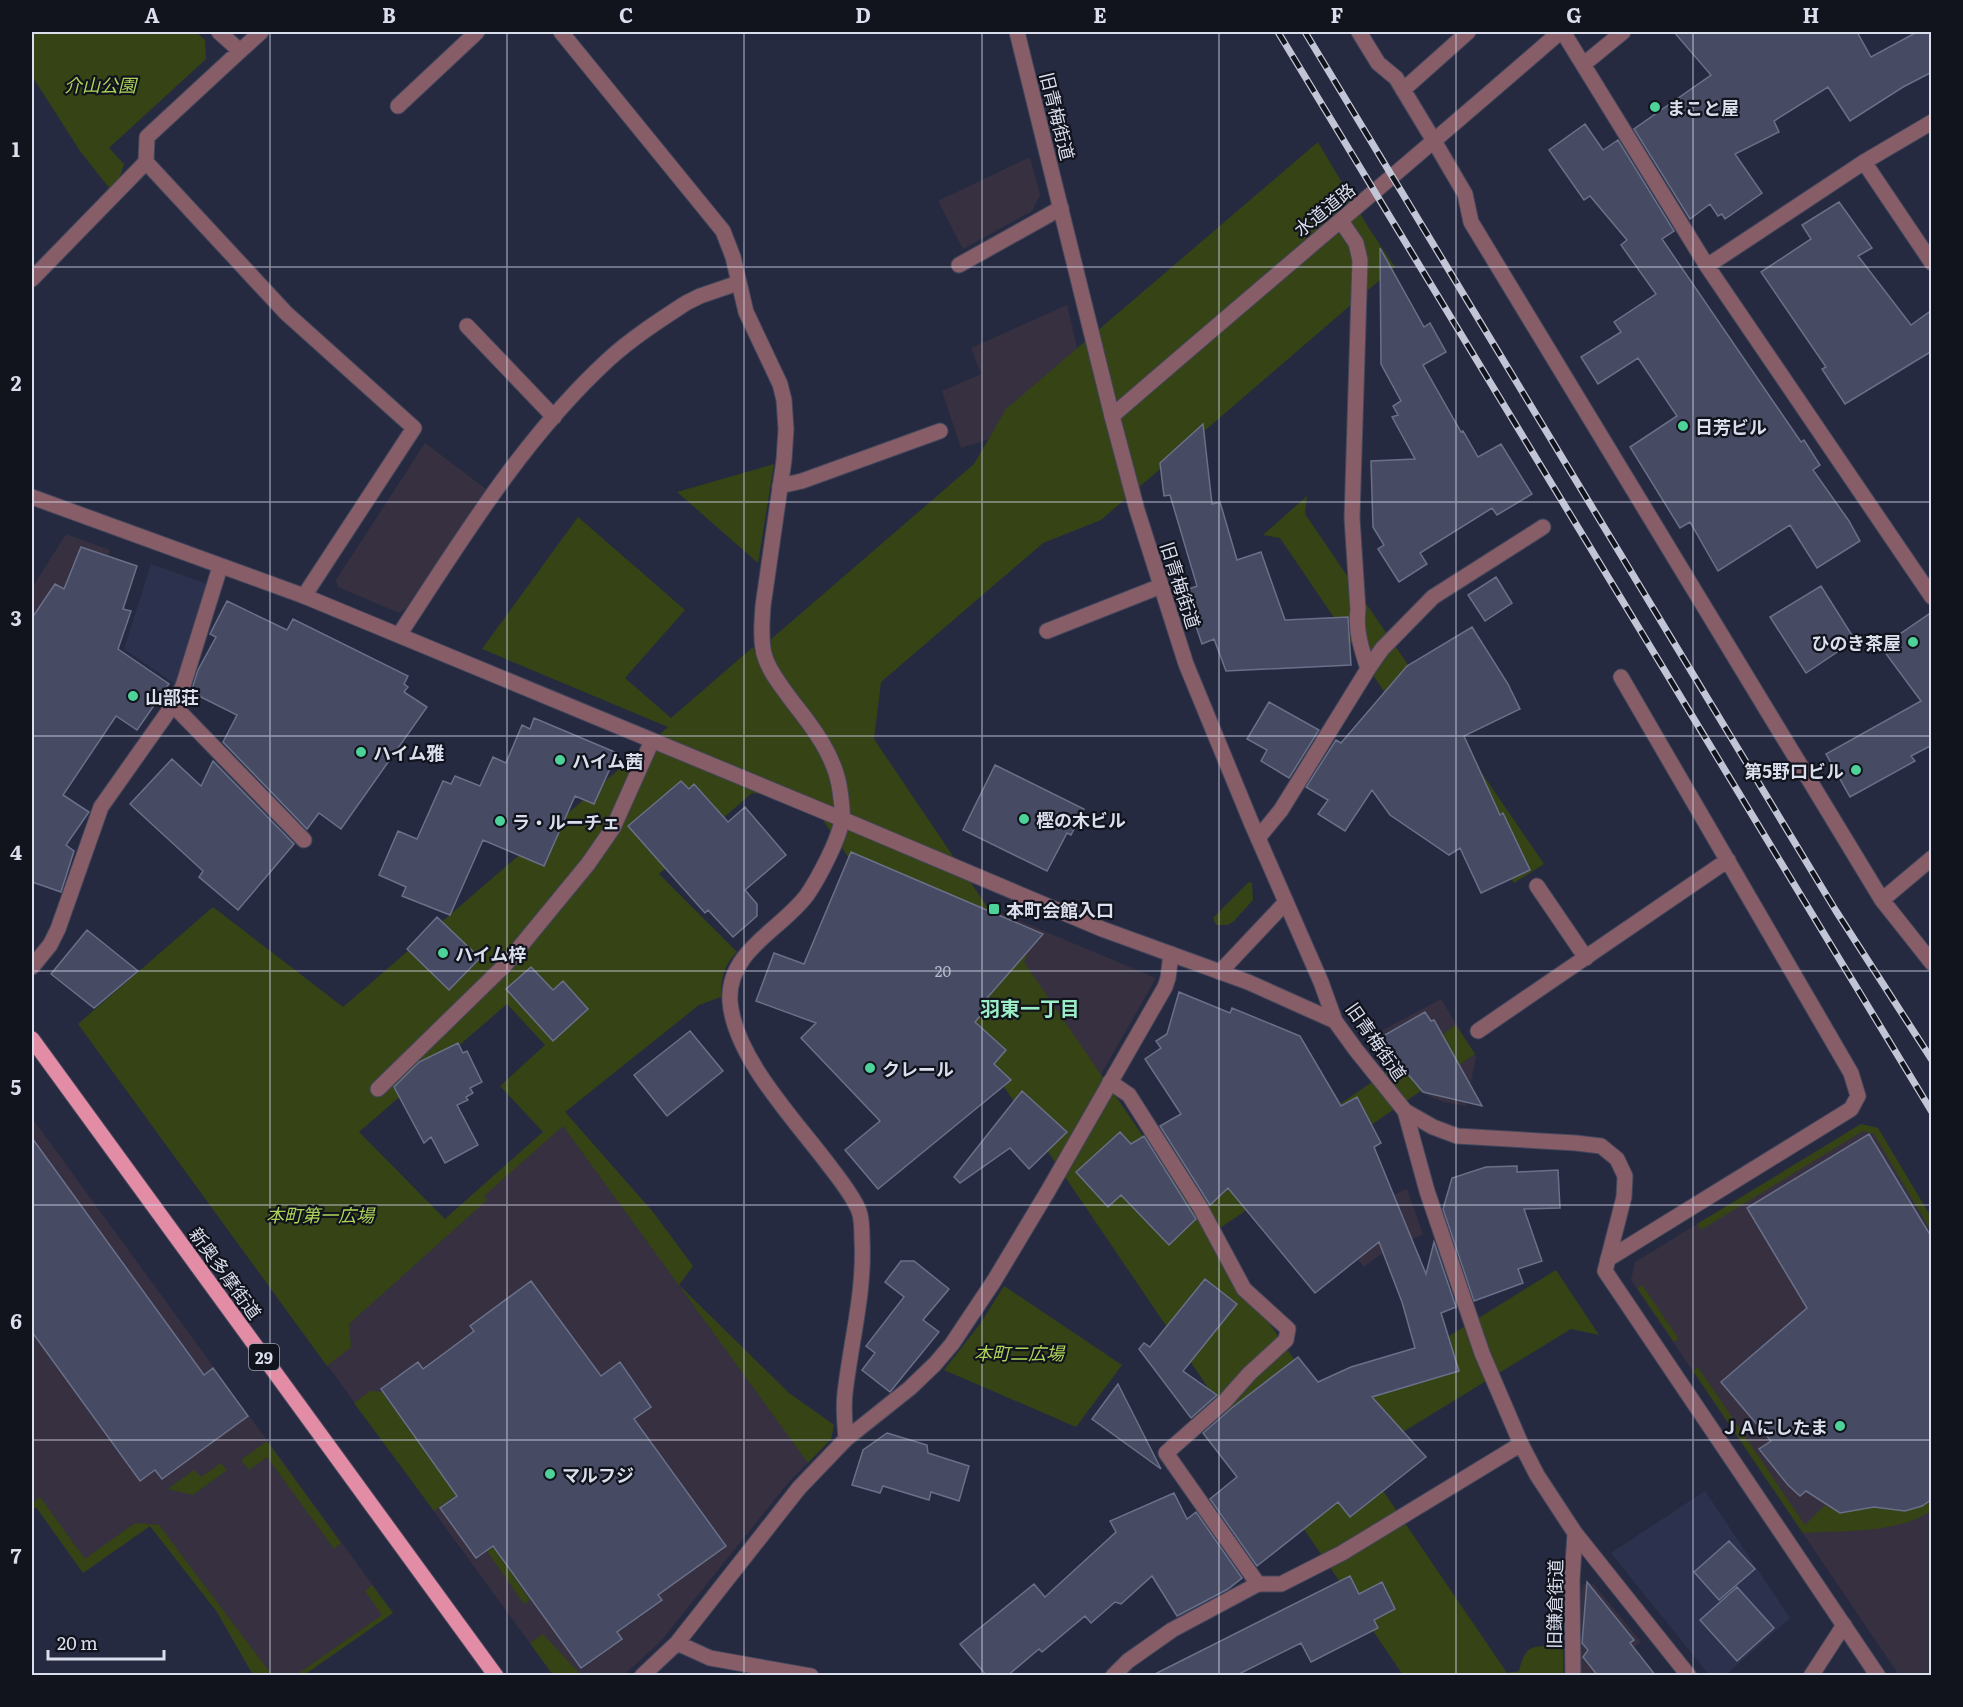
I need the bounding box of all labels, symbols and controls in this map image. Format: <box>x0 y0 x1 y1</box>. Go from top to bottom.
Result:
text: A <box>144 0 160 29</box>
text: B <box>382 0 396 29</box>
text: C <box>619 0 633 29</box>
text: D <box>855 0 871 29</box>
text: E <box>1093 0 1107 29</box>
text: F <box>1331 0 1344 29</box>
text: G <box>1566 0 1582 29</box>
text: H <box>1803 0 1819 29</box>
street label: 旧青梅街道 <box>1034 69 1082 163</box>
park label: 介山公園 <box>64 71 139 98</box>
place label: まこと屋 <box>1667 94 1739 121</box>
marker: まこと屋 <box>1648 100 1662 114</box>
text: 1 <box>12 133 20 163</box>
street label: 水道道路 <box>1288 176 1360 242</box>
text: 2 <box>11 367 22 397</box>
place label: 日芳ビル <box>1695 413 1767 440</box>
marker: 日芳ビル <box>1676 419 1690 433</box>
street label: 旧青梅街道 <box>1154 538 1208 632</box>
text: 3 <box>10 602 22 632</box>
place label: ひのき茶屋 <box>1812 629 1901 656</box>
marker: ひのき茶屋 <box>1906 635 1920 649</box>
place label: 山部荘 <box>145 683 199 710</box>
marker: 山部荘 <box>126 689 140 703</box>
place label: ハイム雅 <box>373 739 444 766</box>
marker: ハイム雅 <box>354 745 368 759</box>
place label: ハイム茜 <box>572 747 643 774</box>
marker: ハイム茜 <box>553 753 567 767</box>
place label: 第5野口ビル <box>1744 757 1844 784</box>
marker: 第5野口ビル <box>1849 763 1863 777</box>
place label: 樫の木ビル <box>1036 806 1126 833</box>
place label: ラ・ルーチェ <box>512 808 620 835</box>
marker: 樫の木ビル <box>1017 812 1031 826</box>
marker: ラ・ルーチェ <box>493 814 507 828</box>
text: 4 <box>10 836 22 866</box>
place label: 本町会館入口 <box>1006 896 1114 923</box>
marker: 本町会館入口 <box>987 902 1001 916</box>
place label: ハイム梓 <box>455 940 526 967</box>
marker: ハイム梓 <box>436 946 450 960</box>
house number: 20 <box>935 959 951 982</box>
district label: 羽東一丁目 <box>980 992 1080 1022</box>
street label: 旧青梅街道 <box>1340 996 1414 1086</box>
place label: クレール <box>882 1055 954 1082</box>
marker: クレール <box>863 1061 877 1075</box>
text: 5 <box>11 1071 22 1101</box>
park label: 本町第一広場 <box>266 1201 376 1228</box>
street label: 新奥多摩街道 <box>183 1221 269 1325</box>
text: 6 <box>10 1305 22 1335</box>
park label: 本町二広場 <box>974 1339 1066 1366</box>
road number: 29 <box>249 1344 279 1370</box>
place label: ＪＡにしたま <box>1721 1413 1828 1440</box>
marker: ＪＡにしたま <box>1833 1419 1847 1433</box>
place label: マルフジ <box>562 1461 634 1488</box>
marker: マルフジ <box>543 1467 557 1481</box>
text: 7 <box>11 1540 22 1570</box>
street label: 旧鎌倉街道 <box>1540 1559 1568 1649</box>
scale bar <box>48 1623 164 1661</box>
text: 20 m <box>57 1629 98 1656</box>

